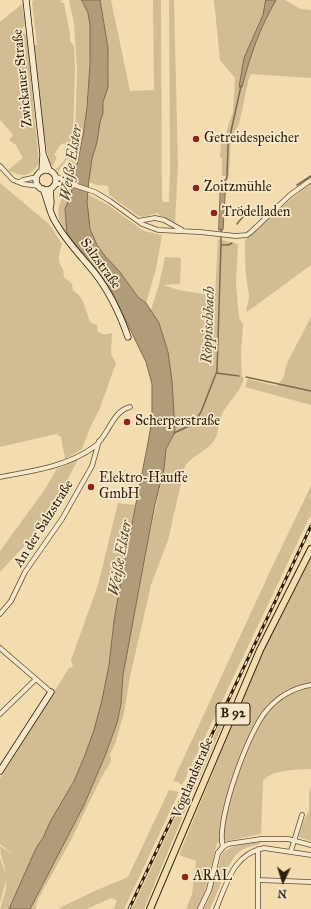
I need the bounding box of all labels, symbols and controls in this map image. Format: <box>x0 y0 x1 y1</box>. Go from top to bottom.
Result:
street label: Zwickauer Straße <box>9 28 37 128</box>
water label: Weiße Elster <box>57 124 87 202</box>
place label: Getreidespeicher <box>204 131 299 147</box>
marker: Getreidespeicher <box>191 134 201 144</box>
place label: Zoitzmühle <box>204 180 272 196</box>
marker: Zoitzmühle <box>191 183 201 193</box>
place label: Trödelladen <box>222 205 290 221</box>
marker: Trödelladen <box>209 208 219 218</box>
street label: Salzstraße <box>76 235 124 293</box>
water label: Röppischbach <box>199 286 219 364</box>
place label: Scherperstraße <box>135 414 220 430</box>
marker: Scherperstraße <box>122 417 132 427</box>
place label: Elektro-Hauffe GmbH <box>99 471 188 504</box>
street label: An der Salzstraße <box>10 477 78 571</box>
marker: Elektro-Hauffe GmbH <box>86 482 96 492</box>
water label: Weiße Elster <box>105 519 137 597</box>
road number: B 92 <box>216 703 250 725</box>
street label: Vogtlandstraße <box>168 735 218 821</box>
north arrow <box>263 861 303 901</box>
place label: ARAL <box>193 869 232 885</box>
marker: ARAL <box>180 872 190 882</box>
text: N <box>277 887 287 900</box>

